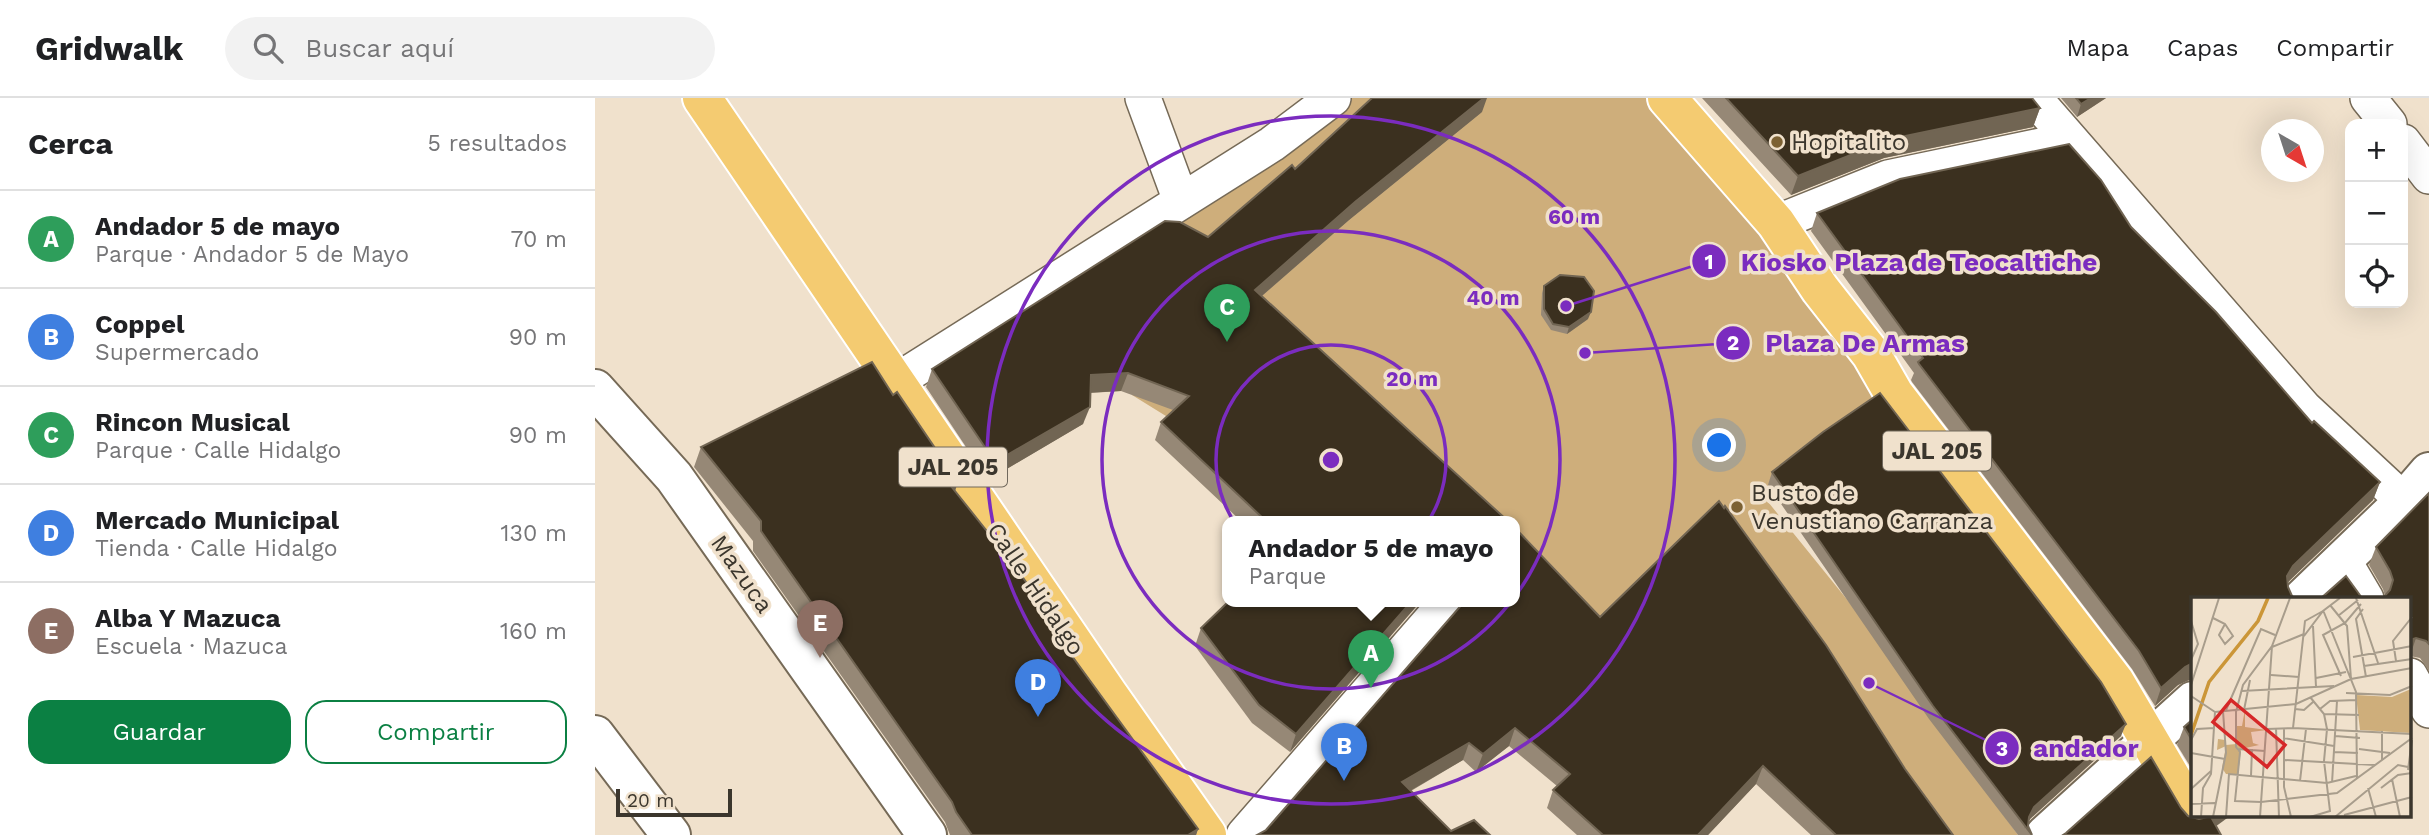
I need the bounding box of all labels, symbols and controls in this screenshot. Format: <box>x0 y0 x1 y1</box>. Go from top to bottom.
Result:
search box <box>225 17 715 80</box>
text: Gridwalk <box>35 29 183 68</box>
icon: search <box>249 29 287 67</box>
text: Buscar aquí <box>305 33 454 63</box>
text: Mapa <box>2066 34 2129 62</box>
text: Capas <box>2167 34 2238 62</box>
text: Compartir <box>2276 34 2394 62</box>
north arrow <box>2261 119 2324 182</box>
map controls <box>2345 119 2408 308</box>
button: + <box>2345 119 2408 182</box>
text: Cerca <box>28 126 113 161</box>
place label: Hopitalito <box>1791 128 1906 156</box>
text: 5 resultados <box>428 130 567 157</box>
marker: Hopitalito <box>1769 134 1785 150</box>
button: − <box>2345 182 2408 245</box>
text: 60 m <box>1548 204 1600 229</box>
text: Andador 5 de mayo <box>95 211 340 241</box>
text: A <box>43 226 59 253</box>
text: 70 m <box>510 226 567 253</box>
callout: Kiosko Plaza de Teocaltiche <box>1691 238 2112 285</box>
text: Parque · Andador 5 de Mayo <box>95 241 409 268</box>
button: locate <box>2345 245 2408 308</box>
text: Kiosko Plaza de Teocaltiche <box>1741 247 2097 277</box>
text: 1 <box>1704 249 1714 274</box>
pin: C <box>1204 284 1250 342</box>
text: 40 m <box>1467 285 1519 310</box>
text: Coppel <box>95 309 184 339</box>
callout: Plaza De Armas <box>1715 320 1979 367</box>
text: B <box>43 324 59 351</box>
text: 90 m <box>509 324 567 351</box>
text: Plaza De Armas <box>1765 328 1965 358</box>
text: 2 <box>1727 330 1739 355</box>
text: Supermercado <box>95 339 259 366</box>
text: 20 m <box>1386 366 1438 391</box>
text: Rincon Musical <box>95 407 290 437</box>
text: C <box>43 422 59 449</box>
text: 90 m <box>509 422 567 449</box>
your location <box>1702 428 1736 462</box>
road number: JAL 205 <box>1883 432 1991 470</box>
text: Parque · Calle Hidalgo <box>95 437 341 464</box>
road number: JAL 205 <box>899 448 1007 486</box>
centre of rings <box>1319 448 1343 472</box>
place label: Busto de Venustiano Carranza <box>1751 479 1993 535</box>
marker: Busto de Venustiano Carranza <box>1729 499 1745 515</box>
text: Mercado Municipal <box>95 505 339 535</box>
popup <box>1222 516 1520 607</box>
street label: Calle Hidalgo <box>981 517 1091 661</box>
text: D <box>43 520 59 547</box>
text: 130 m <box>501 520 567 547</box>
street label: Mazuca <box>705 530 779 618</box>
text: Andador 5 de mayo <box>1248 533 1494 563</box>
text: Tienda · Calle Hidalgo <box>95 535 337 562</box>
text: Parque <box>1248 563 1326 590</box>
inset map <box>2191 597 2411 818</box>
pin: E <box>797 600 843 658</box>
text: Alba Y Mazuca <box>95 603 281 633</box>
text: E <box>44 618 58 645</box>
text: 160 m <box>500 618 567 645</box>
pin: A <box>1348 630 1394 688</box>
text: Escuela · Mazuca <box>95 633 287 660</box>
pin: D <box>1015 659 1061 717</box>
button: Guardar <box>28 700 291 764</box>
button: Compartir <box>305 700 567 764</box>
pin: B <box>1321 723 1367 781</box>
callout: andador <box>1984 725 2153 772</box>
text: andador <box>2033 733 2140 763</box>
text: 3 <box>1996 736 2008 761</box>
scale bar <box>616 786 731 818</box>
text: 20 m <box>627 789 674 812</box>

